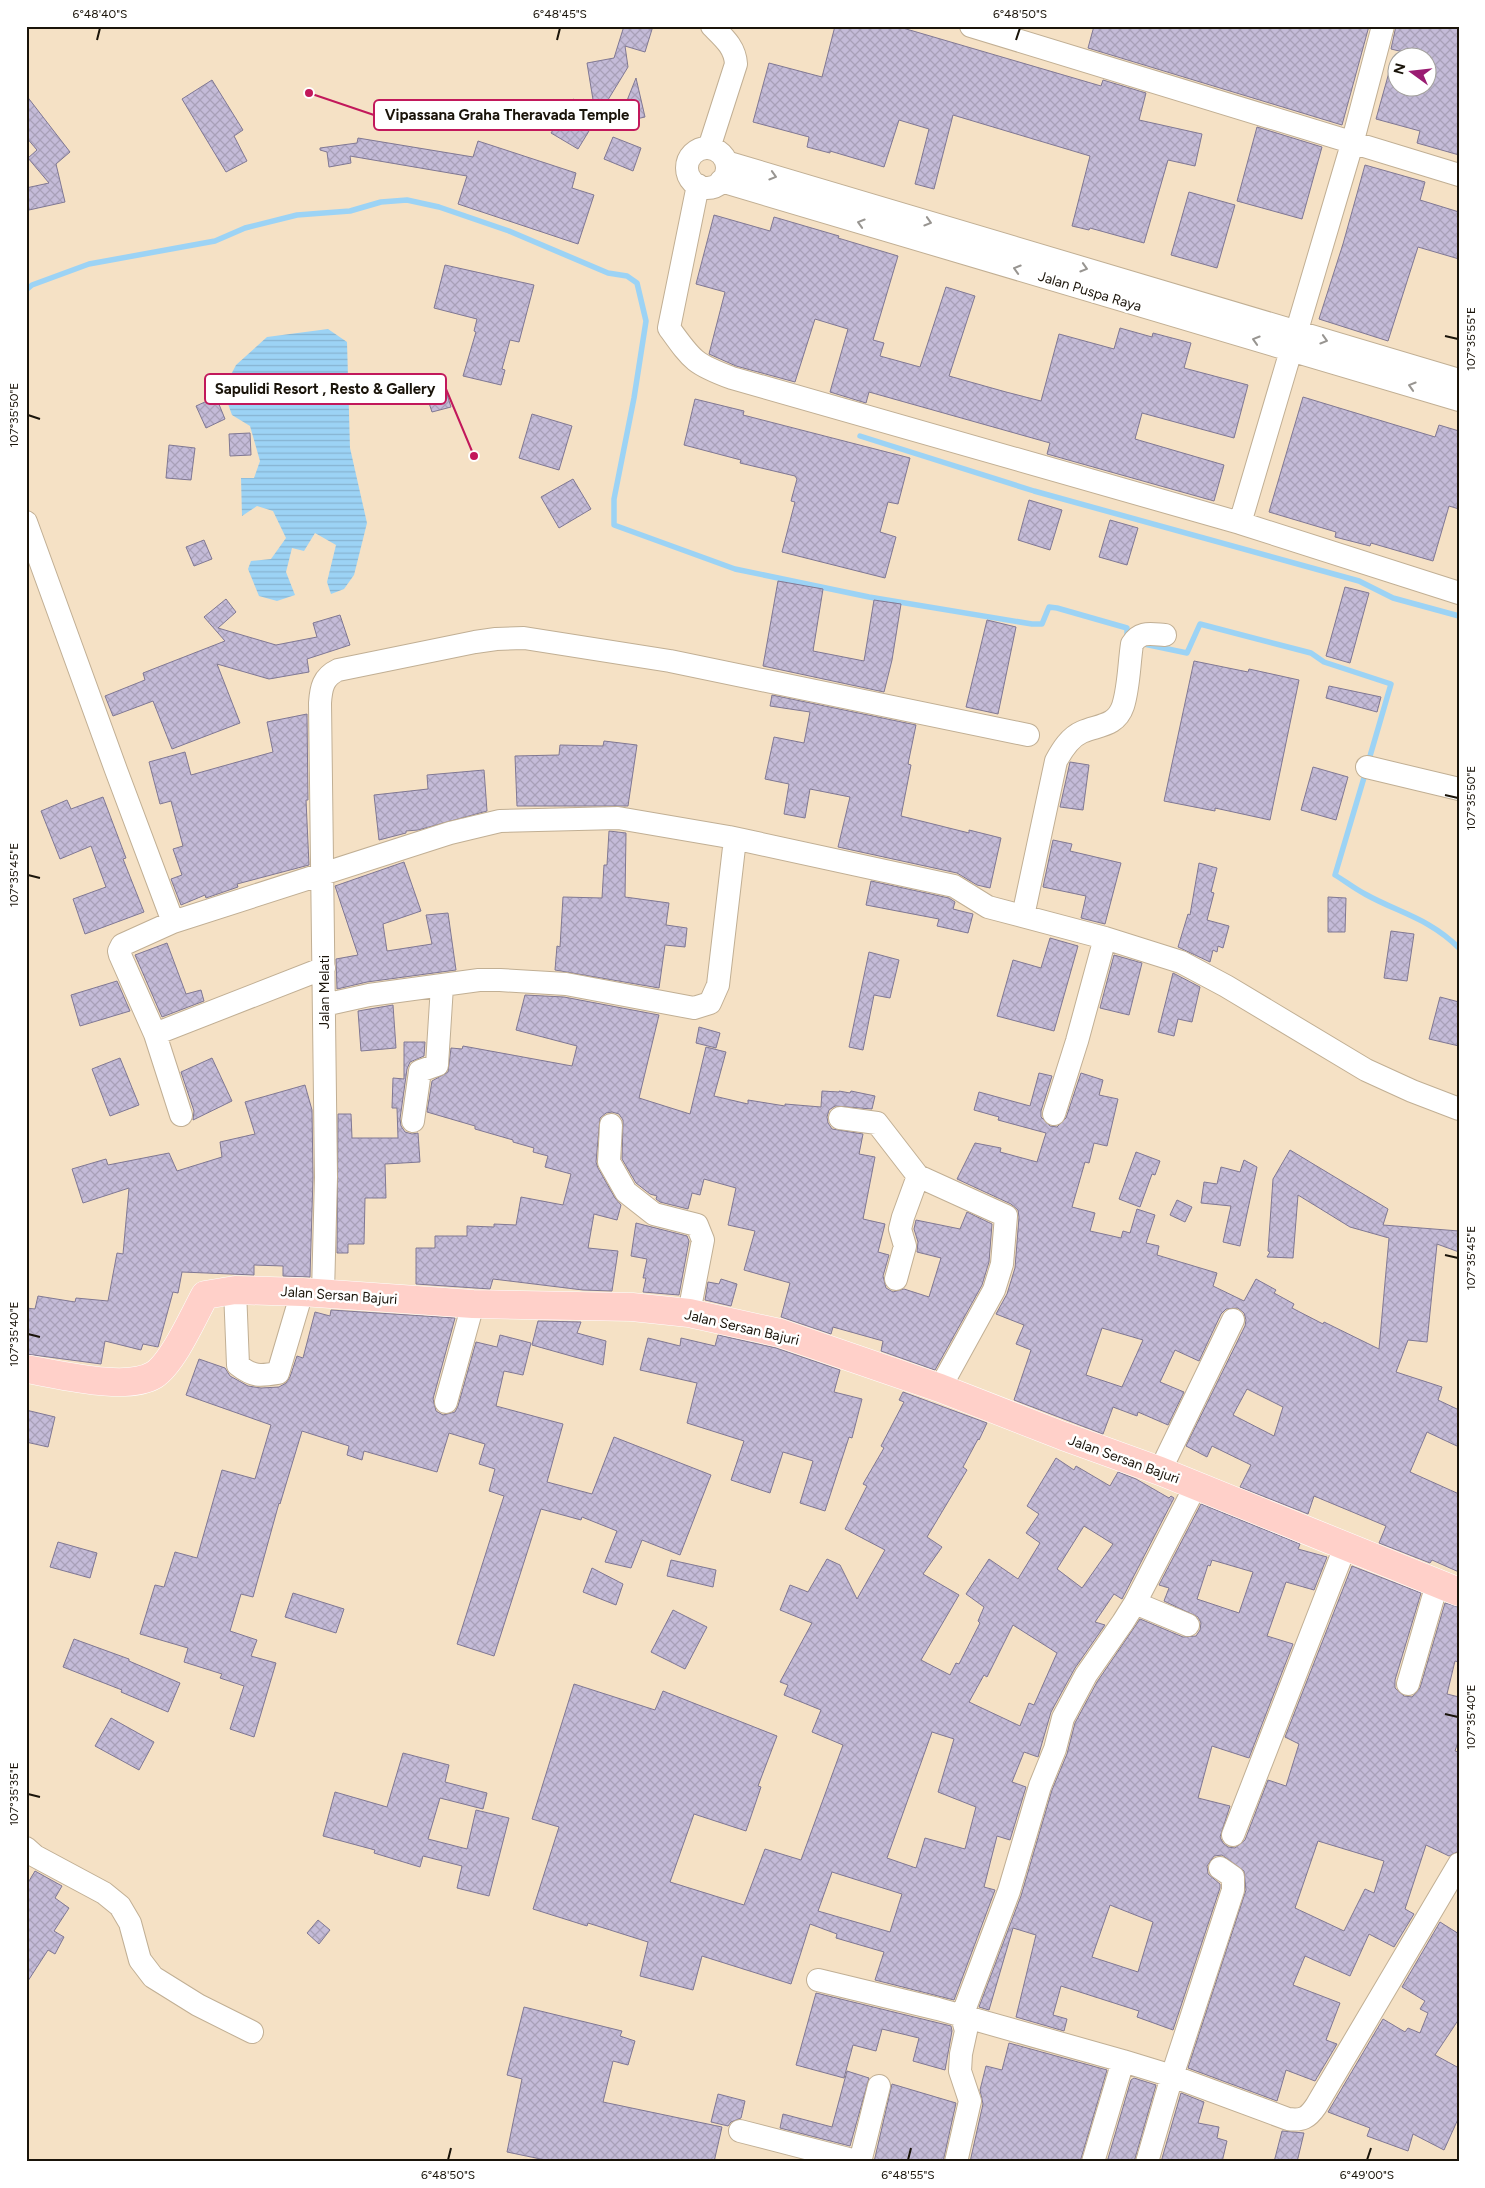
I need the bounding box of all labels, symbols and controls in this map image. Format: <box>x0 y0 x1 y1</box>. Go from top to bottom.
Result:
text: 6°48'40"S <box>73 7 127 21</box>
text: 6°48'45"S <box>533 7 587 21</box>
text: 6°48'50"S <box>993 7 1047 21</box>
north arrow <box>1388 48 1438 98</box>
text: N <box>1390 61 1410 76</box>
callout: Vipassana Graha Theravada Temple <box>374 100 639 130</box>
text: Vipassana Graha Theravada Temple <box>385 106 630 124</box>
one-way arrow <box>768 170 776 180</box>
one-way arrow <box>924 217 932 227</box>
one-way arrow <box>857 218 865 228</box>
one-way arrow <box>1079 263 1088 273</box>
one-way arrow <box>1013 264 1021 274</box>
street label: Jalan Puspa Raya <box>1036 268 1144 315</box>
text: 107°35'55"E <box>1464 307 1478 371</box>
one-way arrow <box>1319 334 1327 344</box>
one-way arrow <box>1253 336 1261 346</box>
callout: Sapulidi Resort , Resto & Gallery <box>205 374 446 404</box>
text: Sapulidi Resort , Resto & Gallery <box>215 380 436 398</box>
one-way arrow <box>1408 382 1417 392</box>
text: 107°35'50"E <box>7 383 21 447</box>
text: 107°35'50"E <box>1464 766 1478 830</box>
text: 107°35'45"E <box>7 843 21 907</box>
street label: Jalan Melati <box>316 955 333 1029</box>
text: 107°35'45"E <box>1464 1226 1478 1290</box>
street label: Jalan Sersan Bajuri <box>280 1283 398 1308</box>
text: 107°35'40"E <box>7 1301 21 1367</box>
street label: Jalan Sersan Bajuri <box>683 1306 801 1349</box>
street label: Jalan Sersan Bajuri <box>1066 1431 1182 1487</box>
text: 107°35'40"E <box>1464 1684 1478 1750</box>
text: 107°35'35"E <box>7 1762 21 1826</box>
text: 6°48'50"S <box>421 2168 475 2182</box>
text: 6°48'55"S <box>881 2168 935 2182</box>
text: 6°49'00"S <box>1340 2168 1394 2182</box>

